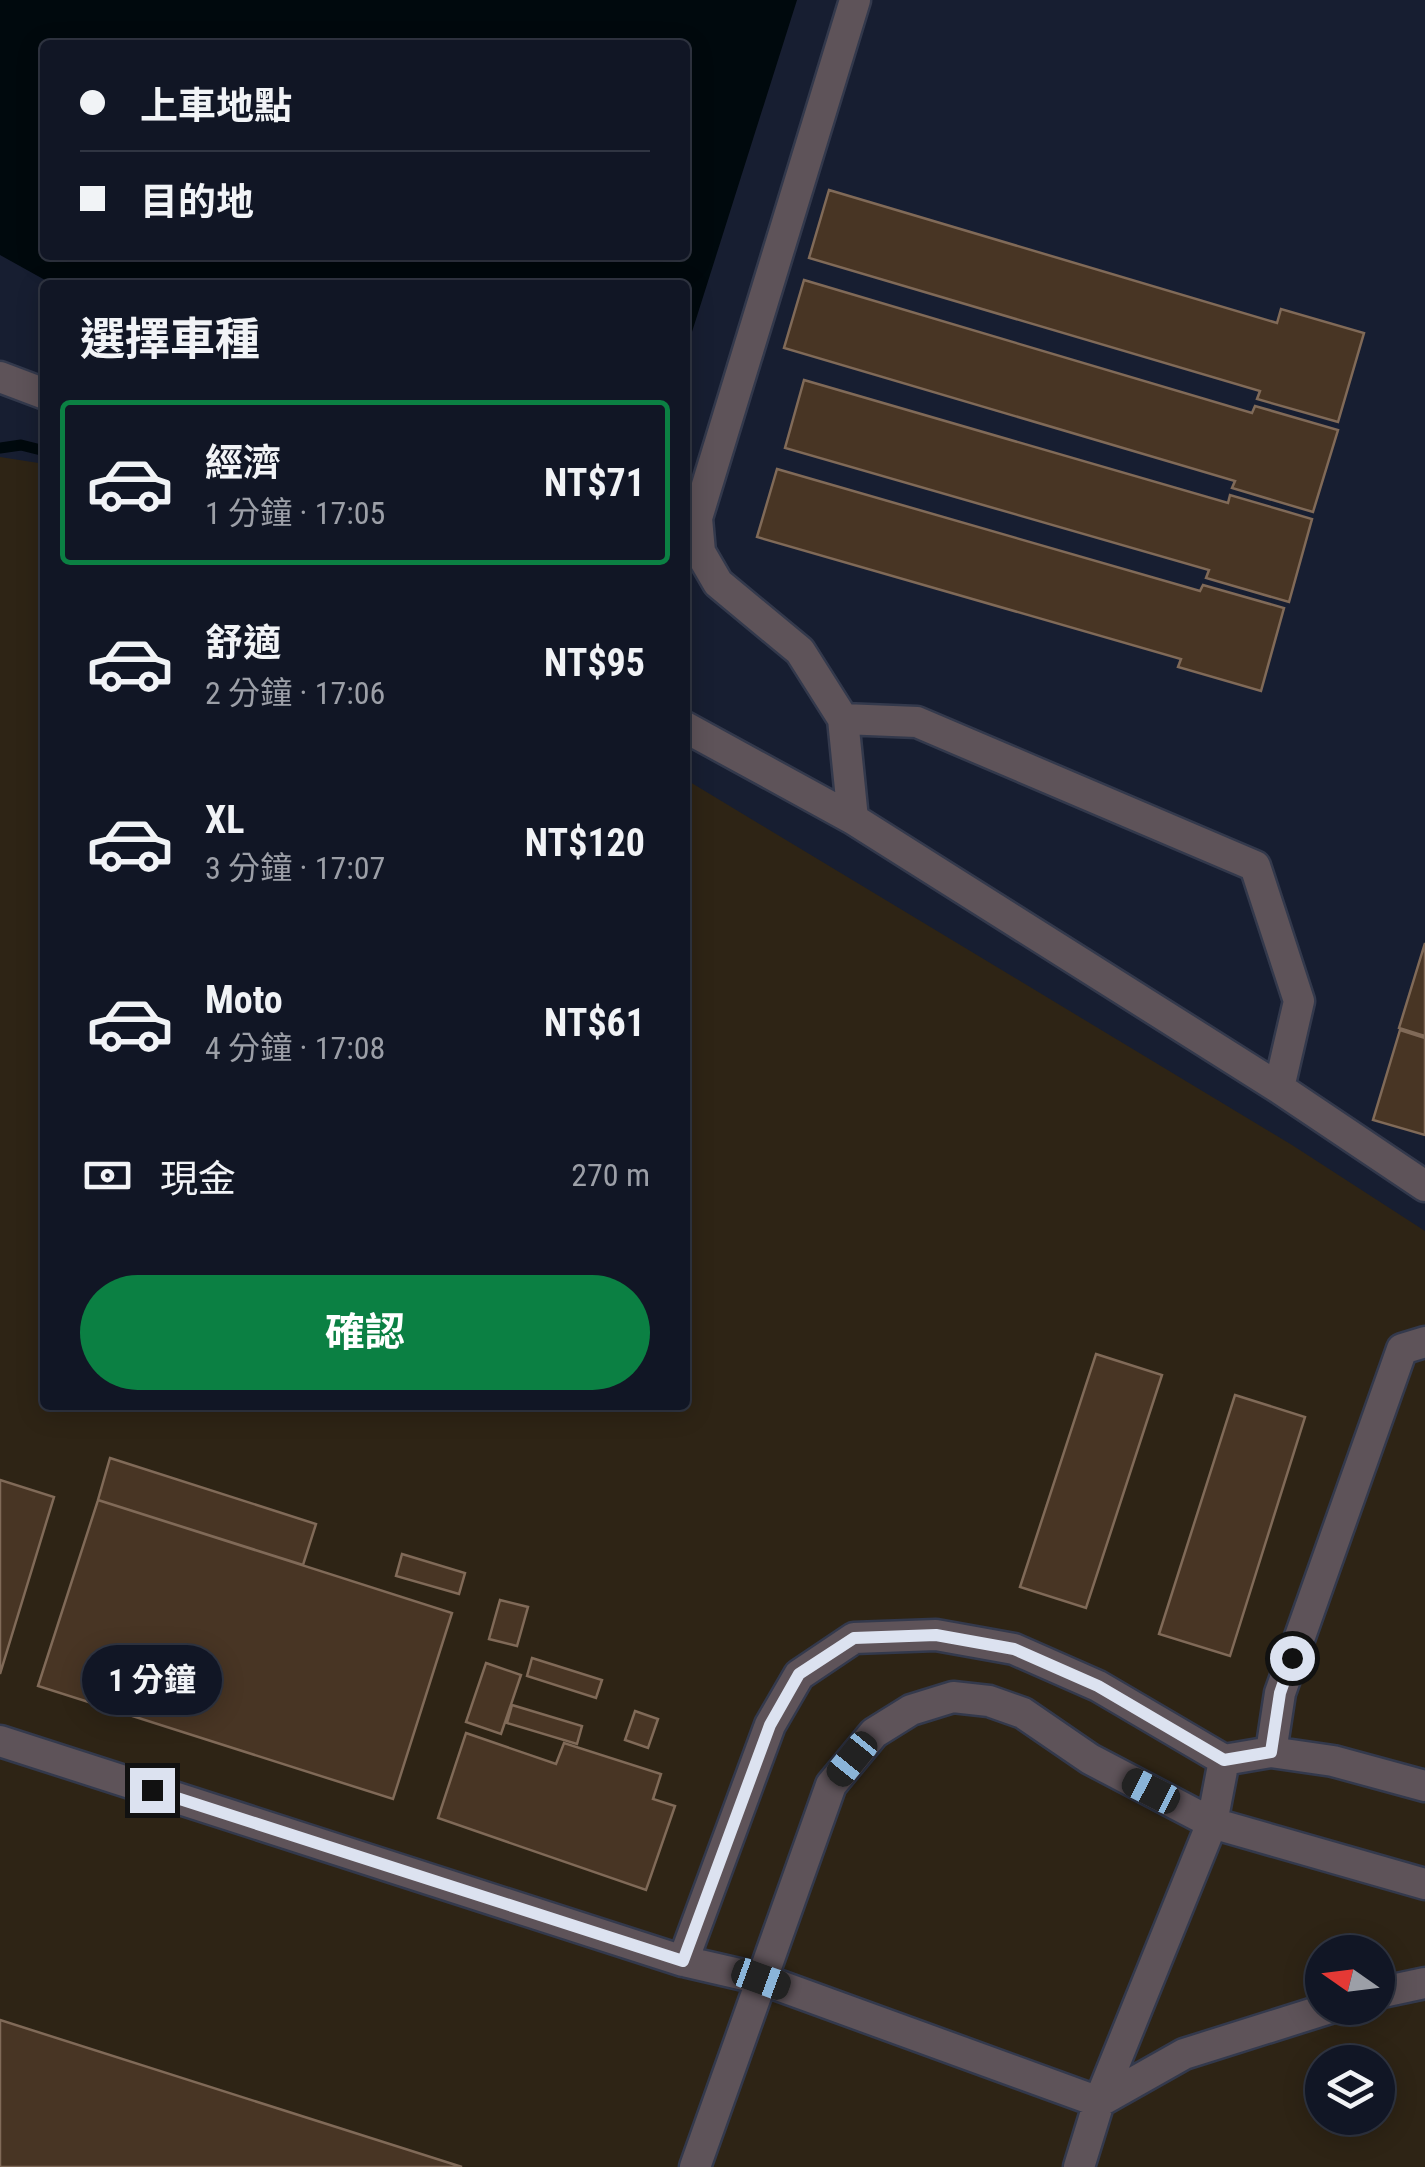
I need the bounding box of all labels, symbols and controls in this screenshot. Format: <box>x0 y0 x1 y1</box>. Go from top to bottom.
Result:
text: 上車地點 <box>140 84 292 128</box>
text: 目的地 <box>140 180 254 224</box>
text: 選擇車種 <box>80 313 260 366</box>
icon: car <box>85 438 175 528</box>
text: 經濟 <box>205 441 281 485</box>
text: NT$71 <box>544 461 645 505</box>
text: 1 分鐘 · 17:05 <box>205 494 385 532</box>
icon: car <box>85 618 175 708</box>
text: 舒適 <box>205 621 281 665</box>
text: NT$95 <box>544 641 645 685</box>
text: 2 分鐘 · 17:06 <box>205 674 385 712</box>
icon: car <box>85 798 175 888</box>
text: XL <box>205 798 244 842</box>
text: NT$120 <box>525 821 645 865</box>
text: 3 分鐘 · 17:07 <box>205 849 385 887</box>
icon: car <box>85 978 175 1068</box>
text: Moto <box>205 978 283 1022</box>
text: NT$61 <box>544 1001 645 1045</box>
text: 4 分鐘 · 17:08 <box>205 1029 385 1067</box>
icon: cash <box>80 1148 135 1203</box>
text: 270 m <box>571 1156 650 1194</box>
text: 現金 <box>160 1157 236 1201</box>
button: 確認 <box>80 1275 650 1390</box>
route start <box>1270 1636 1315 1681</box>
callout: 1 分鐘 <box>82 1645 222 1715</box>
text: 1 分鐘 <box>108 1661 196 1699</box>
car <box>821 1726 883 1792</box>
car <box>1117 1764 1185 1818</box>
route end <box>130 1768 175 1813</box>
north arrow <box>1305 1935 1395 2025</box>
map controls <box>1305 1935 1395 2135</box>
car <box>728 1955 794 2003</box>
button: layers <box>1305 2045 1395 2135</box>

